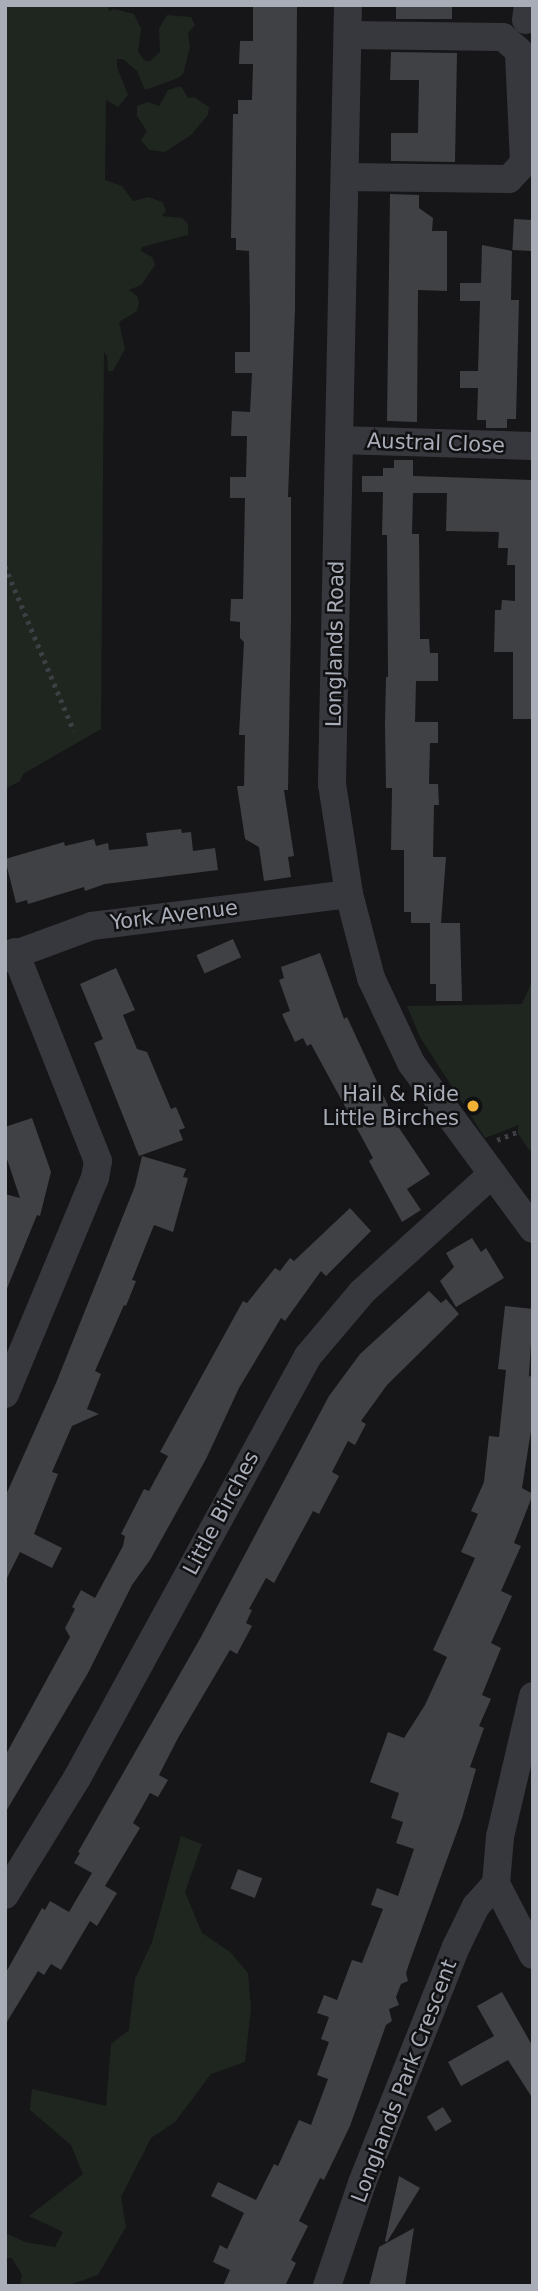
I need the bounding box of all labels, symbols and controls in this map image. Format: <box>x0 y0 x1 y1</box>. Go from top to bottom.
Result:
street label: Austral Close <box>367 428 505 458</box>
street label: Longlands Road <box>321 561 349 727</box>
street label: York Avenue <box>109 895 239 935</box>
place label: Hail & Ride Little Birches <box>322 1081 459 1131</box>
marker: Hail & Ride Little Birches <box>465 1098 481 1114</box>
street label: Little Birches <box>178 1447 264 1579</box>
street label: Longlands Park Crescent <box>346 1956 462 2206</box>

